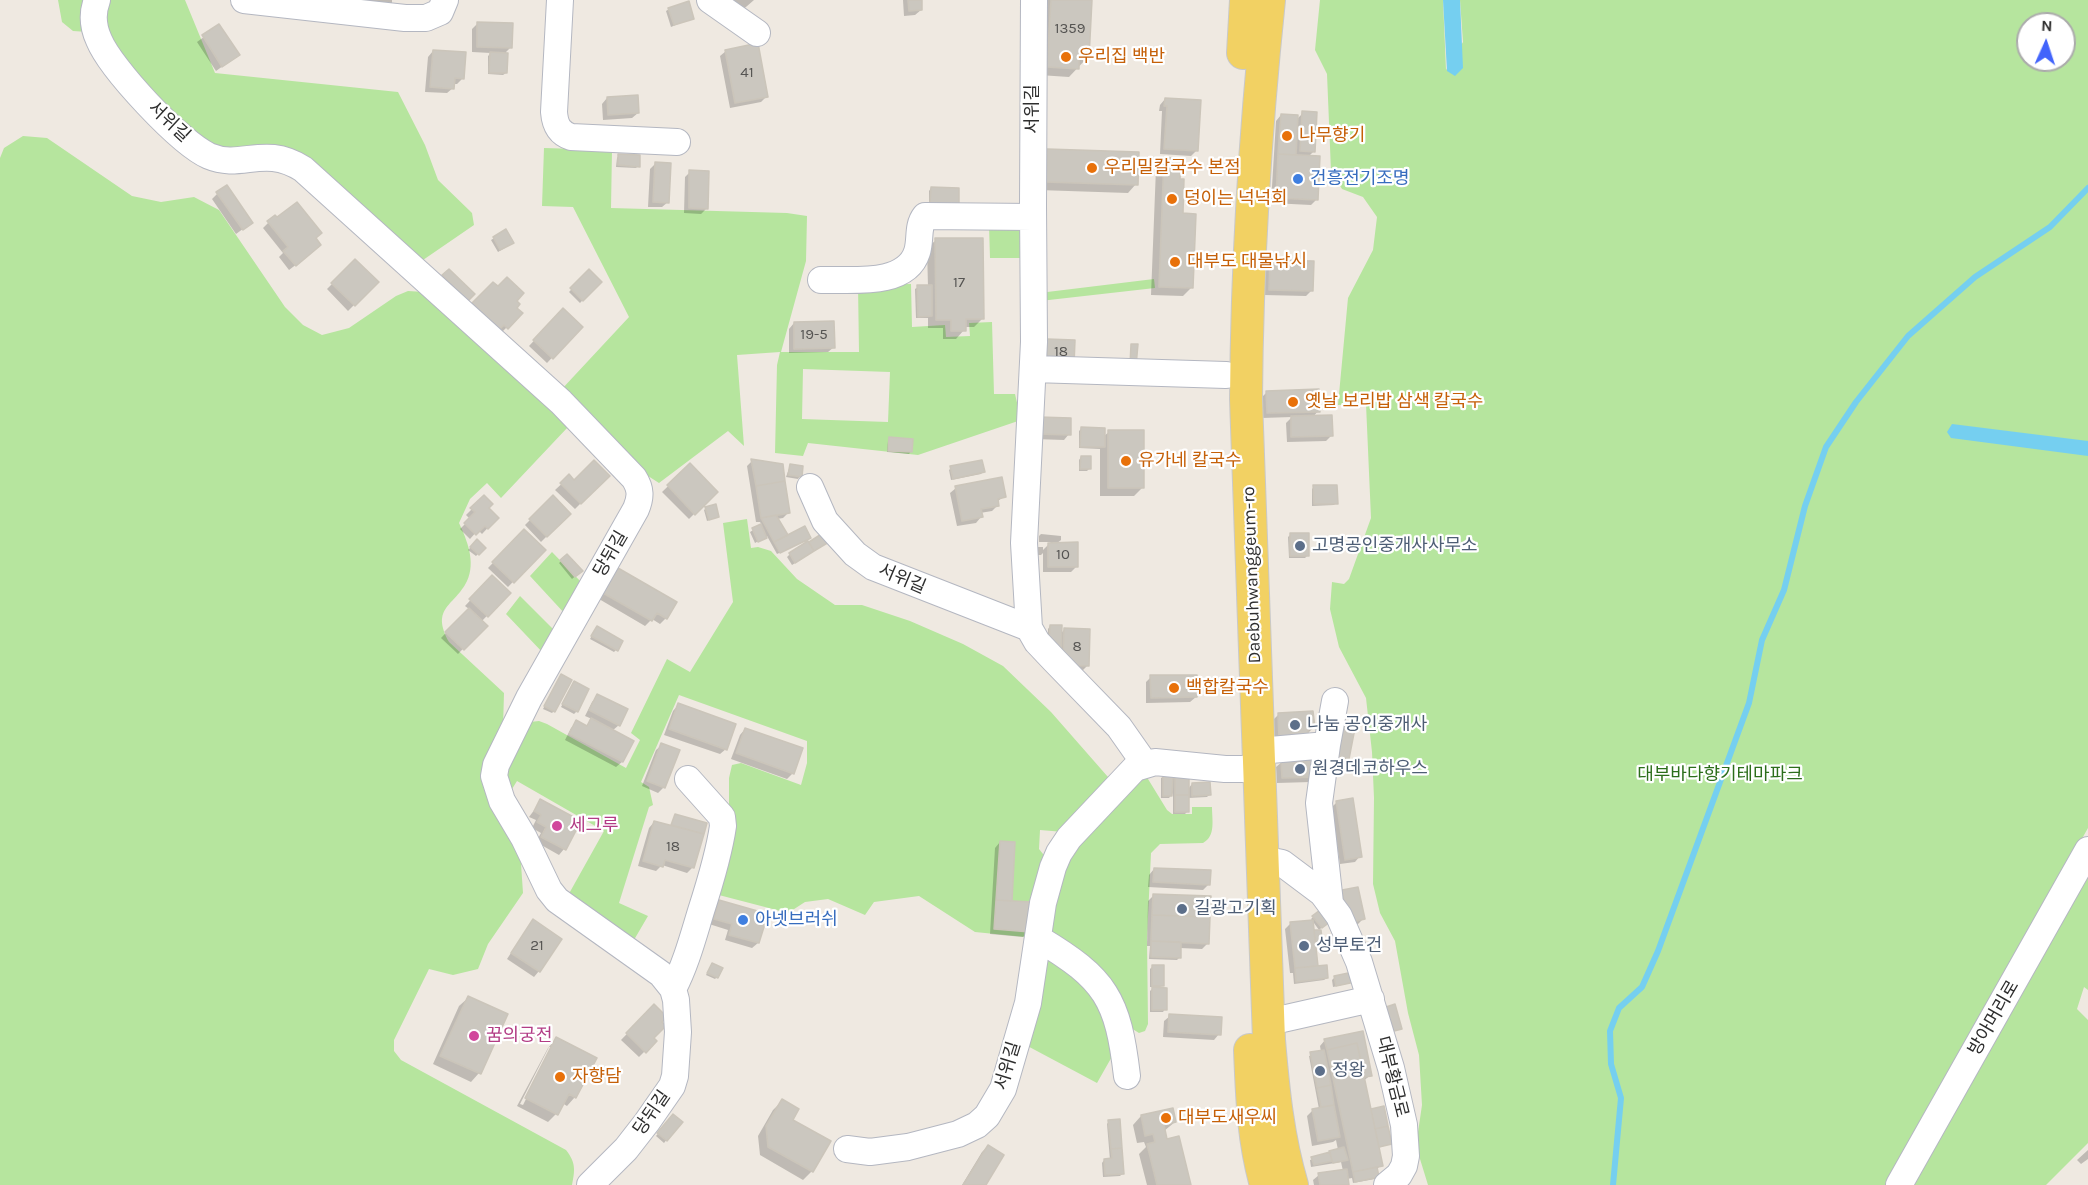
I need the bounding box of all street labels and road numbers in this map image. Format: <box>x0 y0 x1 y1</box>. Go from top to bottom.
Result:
street label: 서위길 <box>1022 84 1044 134</box>
street label: 서위길 <box>143 97 195 147</box>
street label: Daebuhwanggeum-ro <box>1238 486 1266 664</box>
street label: 당뒤길 <box>589 527 633 581</box>
street label: 서위길 <box>875 559 929 599</box>
street label: 방아머리로 <box>1964 977 2024 1059</box>
street label: 대부황금로 <box>1372 1034 1412 1120</box>
street label: 서위길 <box>990 1039 1026 1093</box>
street label: 당뒤길 <box>629 1086 675 1140</box>

